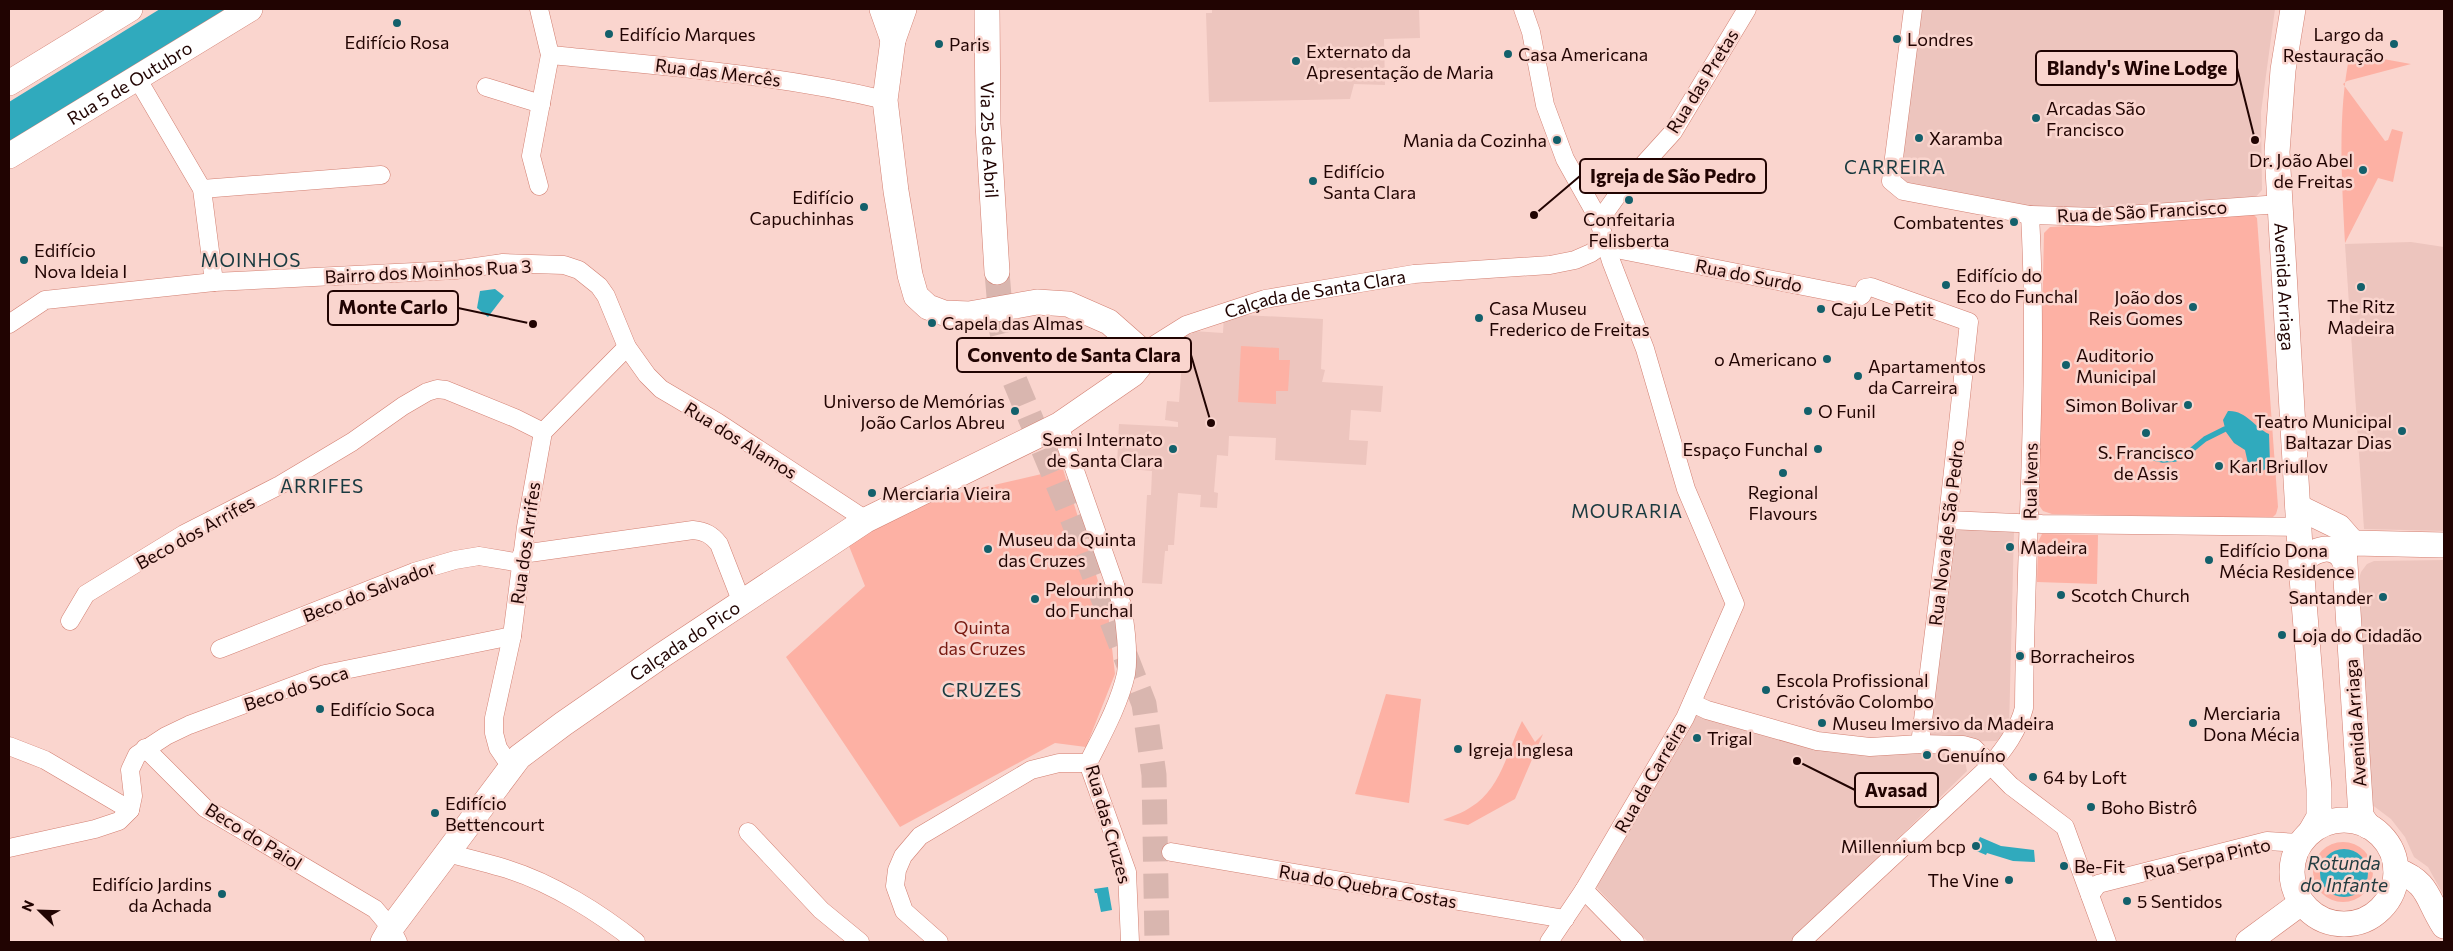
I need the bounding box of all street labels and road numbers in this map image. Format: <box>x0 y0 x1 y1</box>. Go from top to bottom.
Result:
street label: Rua das Pretas <box>1661 25 1743 137</box>
street label: Rua 5 de Outubro <box>63 36 196 129</box>
street label: Rua das Mercês <box>654 53 782 91</box>
street label: Via 25 de Abril <box>977 82 1003 199</box>
street label: Rua de São Francisco <box>2056 196 2228 226</box>
street label: Avenida Arriaga <box>2270 222 2300 351</box>
street label: Rua do Surdo <box>1694 254 1804 296</box>
street label: Bairro dos Moinhos Rua 3 <box>324 255 532 287</box>
street label: Calçada de Santa Clara <box>1221 265 1407 323</box>
street label: Rua dos Alamos <box>681 397 801 483</box>
street label: Rua Nova de São Pedro <box>1924 439 1968 627</box>
street label: Rua Ivens <box>2018 442 2042 520</box>
street label: Rua dos Arrifes <box>506 480 544 606</box>
street label: Beco dos Arrifes <box>132 490 258 574</box>
street label: Beco do Salvador <box>300 556 438 626</box>
street label: Calçada do Pico <box>625 596 744 686</box>
street label: Avenida Arriaga <box>2340 658 2370 788</box>
street label: Beco do Soca <box>241 661 351 715</box>
street label: Rua da Carreira <box>1609 718 1691 836</box>
street label: Rua das Cruzes <box>1082 762 1136 886</box>
street label: Beco do Paiol <box>202 798 306 874</box>
street label: Rua Serpa Pinto <box>2141 833 2273 883</box>
street label: Rua do Quebra Costas <box>1277 860 1459 912</box>

